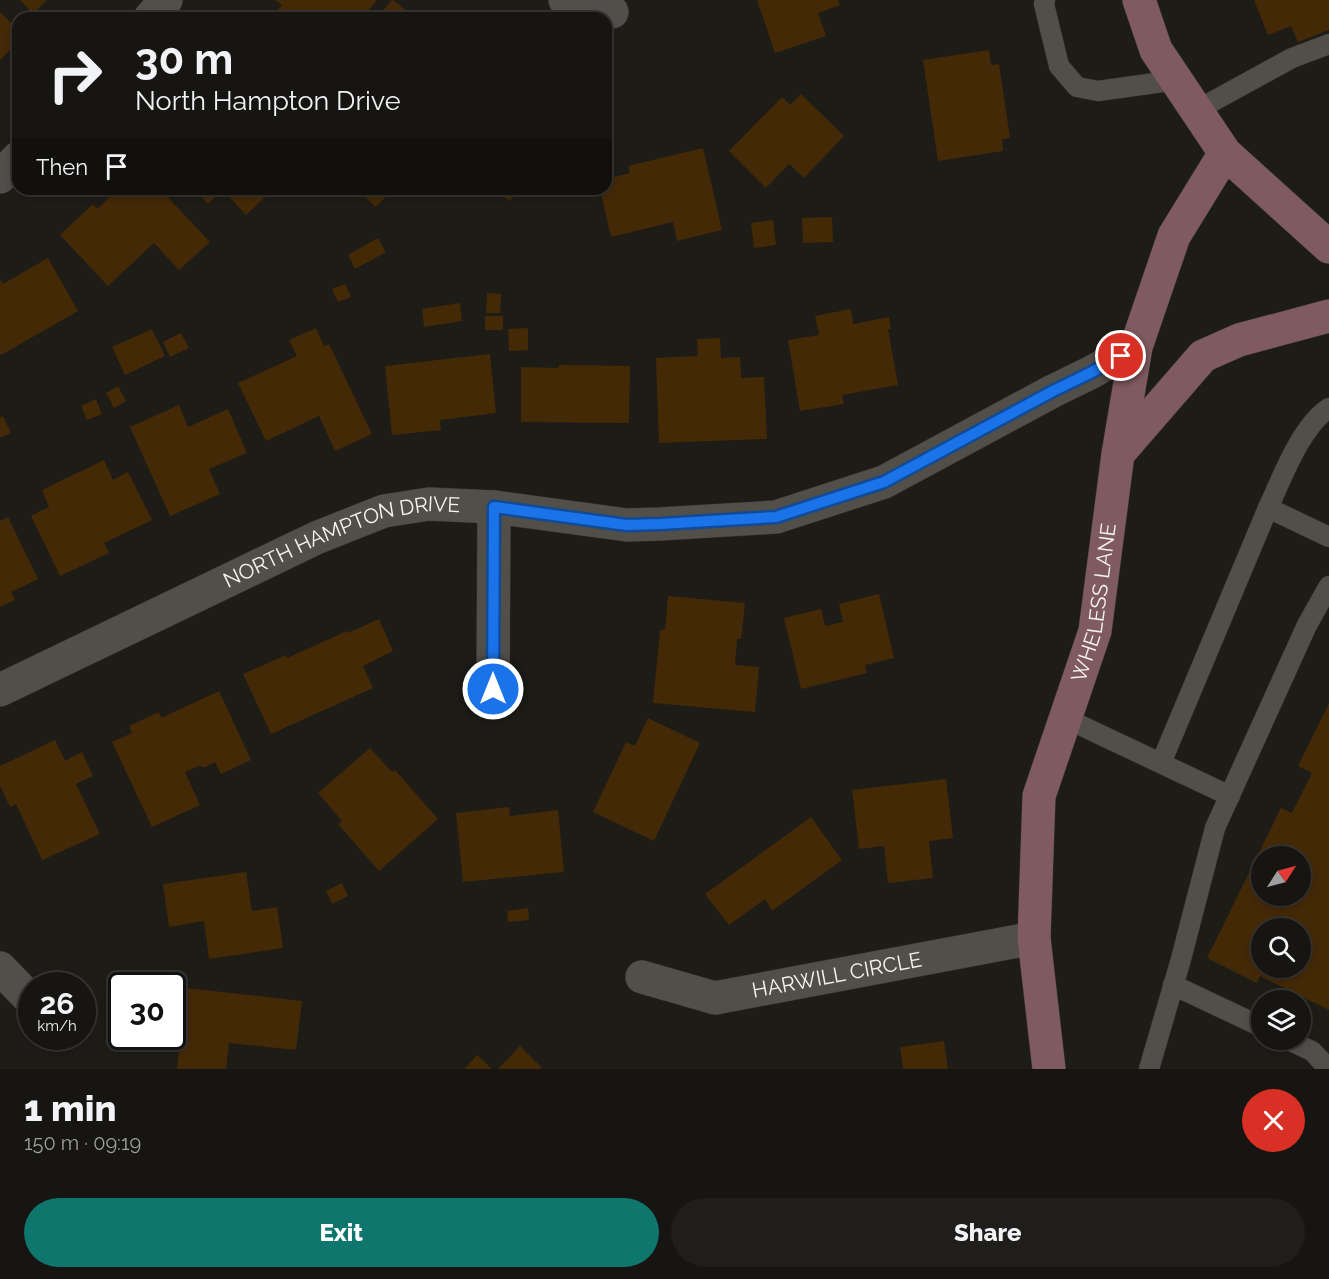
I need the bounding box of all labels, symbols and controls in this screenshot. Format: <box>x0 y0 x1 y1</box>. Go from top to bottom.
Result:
text: 30 m <box>135 35 233 84</box>
icon: right <box>36 36 114 114</box>
text: North Hampton Drive <box>135 85 401 116</box>
icon: arrive <box>100 150 133 183</box>
text: Then <box>36 154 88 180</box>
pin <box>1095 330 1146 381</box>
icon: arrive <box>1104 339 1137 372</box>
street label: NORTH HAMPTON DRIVE <box>219 491 461 593</box>
street label: WHELESS LANE <box>1066 522 1121 685</box>
position arrow <box>461 657 525 721</box>
north arrow <box>1251 846 1311 906</box>
map controls <box>1251 846 1311 1050</box>
button: search <box>1251 918 1311 978</box>
street label: HARWILL CIRCLE <box>750 946 924 1003</box>
speed limit sign: 30 <box>108 972 186 1050</box>
text: 26 <box>39 986 75 1021</box>
button: layers <box>1251 990 1311 1050</box>
text: km/h <box>37 1017 77 1035</box>
text: 1 min <box>24 1087 116 1129</box>
button: close <box>1242 1089 1305 1152</box>
text: 150 m · 09:19 <box>24 1131 141 1155</box>
button: Exit <box>24 1198 659 1267</box>
button: Share <box>671 1198 1305 1267</box>

